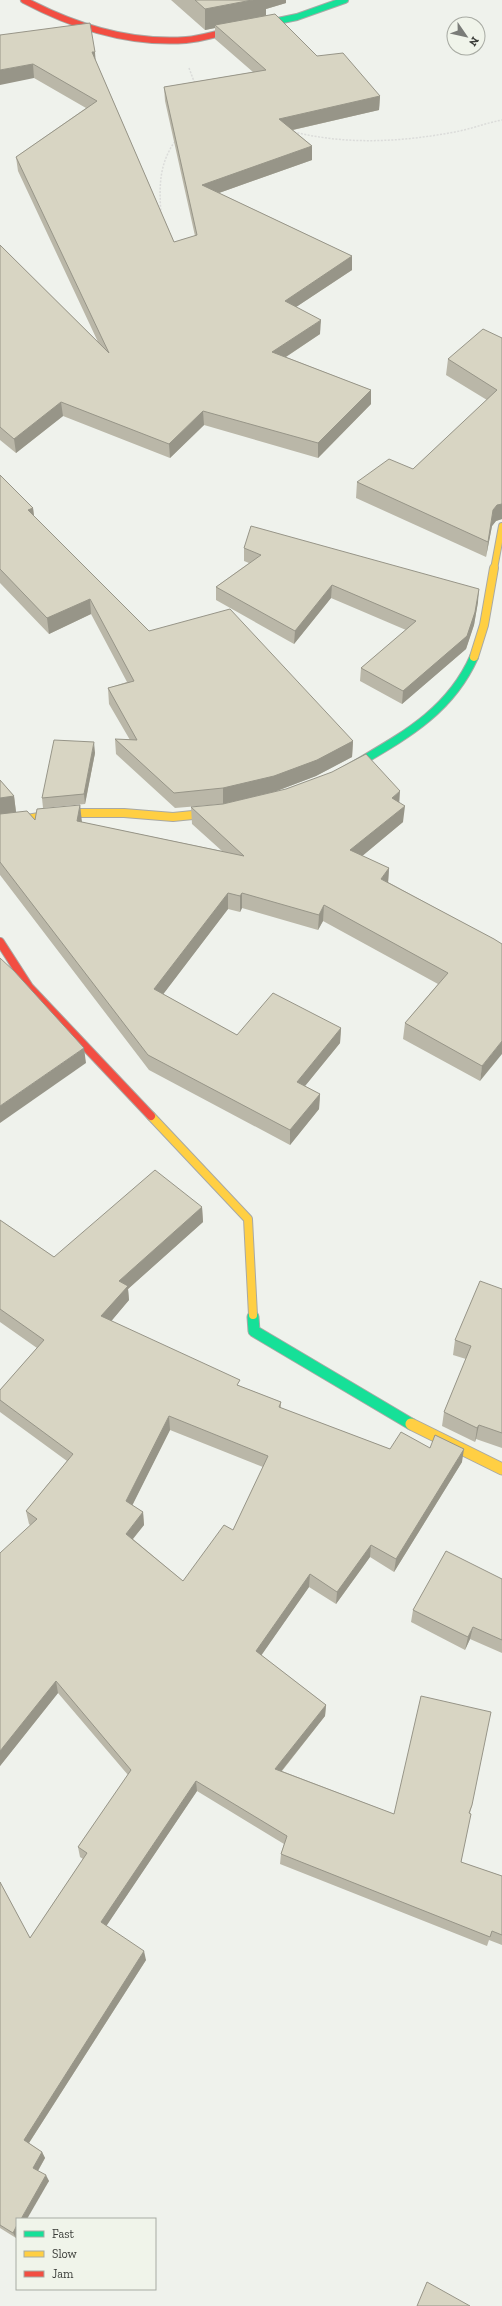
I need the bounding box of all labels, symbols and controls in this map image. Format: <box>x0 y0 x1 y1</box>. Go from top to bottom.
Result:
north arrow <box>446 16 486 56</box>
text: N <box>466 34 482 49</box>
legend <box>16 2218 156 2290</box>
text: Fast <box>52 2227 75 2241</box>
text: Slow <box>52 2247 78 2261</box>
text: Jam <box>52 2267 74 2281</box>

